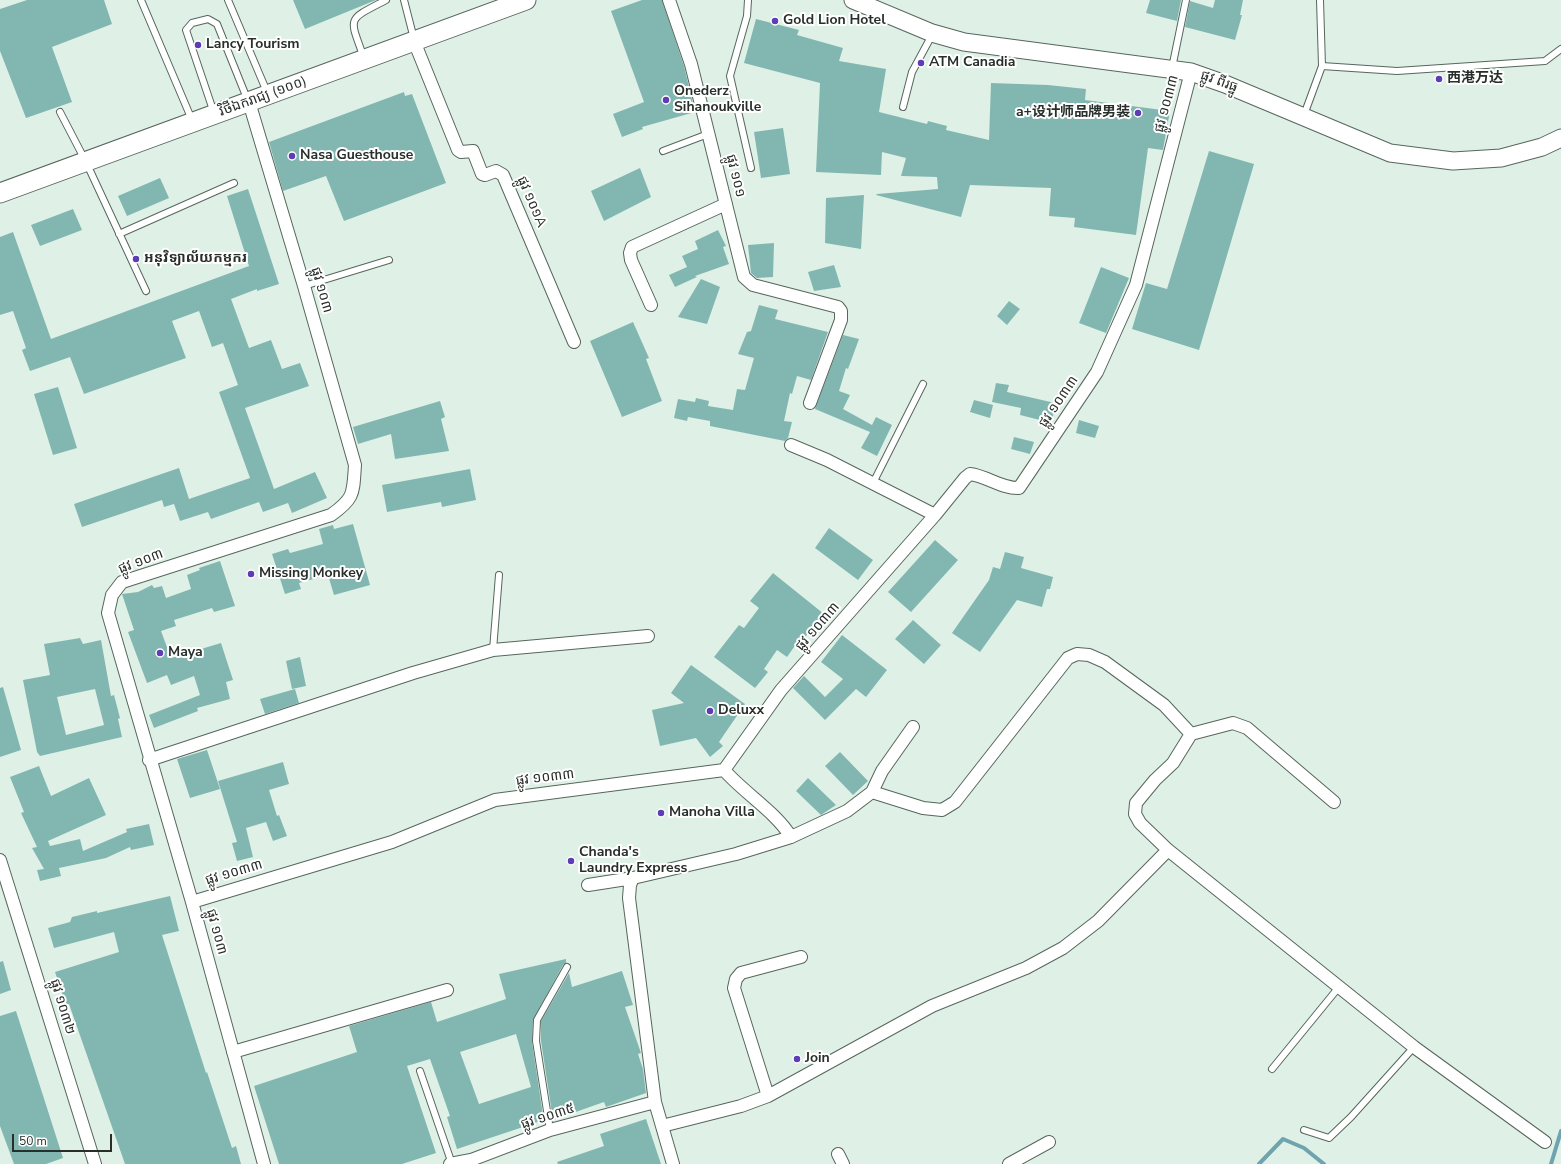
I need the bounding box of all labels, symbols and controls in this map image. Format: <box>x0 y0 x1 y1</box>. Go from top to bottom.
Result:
place label: Gold Lion Hotel <box>783 13 886 29</box>
marker: Gold Lion Hotel <box>770 16 780 26</box>
place label: Lancy Tourism <box>206 37 300 53</box>
marker: Lancy Tourism <box>193 40 203 50</box>
place label: ATM Canadia <box>929 55 1015 71</box>
marker: ATM Canadia <box>916 58 926 68</box>
street label: ផ្លូវ ពីរធ្នូ <box>1198 67 1240 97</box>
place label: 西港万达 <box>1447 71 1503 87</box>
street label: វិថីឯករាជ្យ (១០០) <box>217 73 309 121</box>
street label: ផ្លូវ ១០៣៣ <box>1151 73 1183 135</box>
marker: 西港万达 <box>1434 74 1444 84</box>
place label: Onederz Sihanoukville <box>674 84 761 116</box>
marker: Onederz Sihanoukville <box>661 95 671 105</box>
place label: a+设计师品牌男装 <box>1016 105 1130 121</box>
marker: a+设计师品牌男装 <box>1133 108 1143 118</box>
place label: Nasa Guesthouse <box>300 148 413 164</box>
marker: Nasa Guesthouse <box>287 151 297 161</box>
street label: ផ្លូវ ១០១ <box>722 153 748 199</box>
street label: ផ្លូវ ១០១A <box>513 174 549 230</box>
place label: អនុវិទ្យាល័យកម្មករ <box>144 251 247 267</box>
marker: អនុវិទ្យាល័យកម្មករ <box>131 254 141 264</box>
street label: ផ្លូវ ១០៣ <box>306 265 336 315</box>
street label: ផ្លូវ ១០៣៣ <box>1036 373 1082 431</box>
street label: ផ្លូវ ១០៣ <box>116 546 166 578</box>
place label: Missing Monkey <box>259 566 363 582</box>
marker: Missing Monkey <box>246 569 256 579</box>
street label: ផ្លូវ ១០៣៣ <box>792 599 844 655</box>
place label: Maya <box>168 645 203 661</box>
marker: Maya <box>155 648 165 658</box>
place label: Deluxx <box>718 703 764 719</box>
marker: Deluxx <box>705 706 715 716</box>
street label: ផ្លូវ ១០៣៣ <box>515 766 575 790</box>
place label: Manoha Villa <box>669 805 755 821</box>
marker: Manoha Villa <box>656 808 666 818</box>
place label: Chanda's Laundry Express <box>579 845 687 878</box>
street label: ផ្លូវ ១០៣៣ <box>203 856 265 890</box>
marker: Chanda's Laundry Express <box>566 856 576 866</box>
street label: ផ្លូវ ១០៣ <box>202 907 230 957</box>
street label: ផ្លូវ ១០៣២ <box>46 977 78 1037</box>
place label: Join <box>805 1051 830 1067</box>
marker: Join <box>792 1054 802 1064</box>
street label: ផ្លូវ ១០៣៥ <box>519 1100 577 1134</box>
scale bar <box>14 1126 114 1152</box>
text: 50 m <box>19 1133 47 1149</box>

